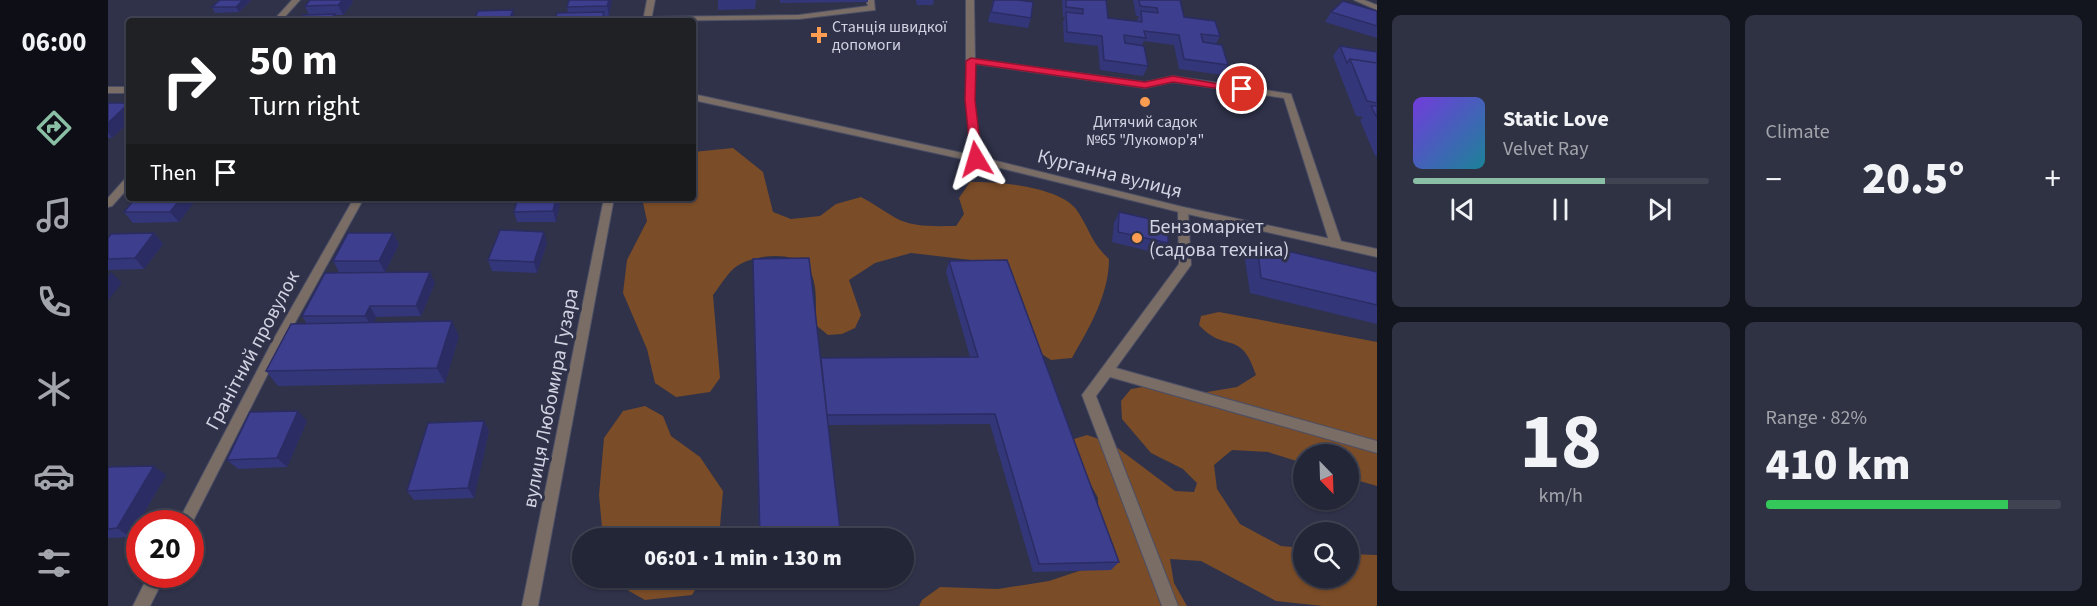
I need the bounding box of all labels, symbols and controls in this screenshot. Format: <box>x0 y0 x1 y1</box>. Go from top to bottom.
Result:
place label: Станція швидкої допомоги <box>832 16 948 56</box>
text: 06:00 <box>21 23 87 62</box>
marker: Станція швидкої допомоги <box>810 26 828 44</box>
text: 50 m <box>249 31 338 91</box>
icon: right <box>150 42 228 120</box>
pin <box>1216 63 1267 114</box>
icon: arrive <box>1225 72 1258 105</box>
text: Turn right <box>249 87 360 126</box>
marker: Дитячий садок №65 "Лукомор'я" <box>1138 95 1152 109</box>
text: Static Love <box>1503 103 1609 135</box>
icon: directions <box>33 107 75 149</box>
place label: Дитячий садок №65 "Лукомор'я" <box>1086 111 1204 151</box>
text: Climate <box>1766 118 1830 146</box>
position arrow <box>944 127 1008 191</box>
text: Velvet Ray <box>1503 135 1589 163</box>
street label: Курганна вулиця <box>1034 142 1185 206</box>
text: 20.5° <box>1862 147 1965 211</box>
icon: arrive <box>209 156 242 189</box>
text: − <box>1766 156 1782 203</box>
text: + <box>2045 156 2061 203</box>
text: Then <box>150 157 197 189</box>
icon: previous <box>1446 193 1479 226</box>
icon: pause <box>1544 193 1577 226</box>
icon: next <box>1643 193 1676 226</box>
icon: music <box>33 194 75 236</box>
place label: Бензомаркет (садова техніка) <box>1149 213 1289 264</box>
marker: Бензомаркет (садова техніка) <box>1130 231 1144 245</box>
street label: Гранітний провулок <box>199 266 307 435</box>
icon: phone <box>33 281 75 323</box>
street label: вулиця Любомира Гузара <box>516 286 586 510</box>
icon: climate <box>33 368 75 410</box>
text: 18 <box>1520 387 1602 498</box>
text: Range · 82% <box>1766 404 1867 432</box>
text: 410 km <box>1766 433 1911 497</box>
north arrow <box>1293 444 1359 510</box>
map controls <box>1293 444 1359 588</box>
icon: car <box>33 455 75 497</box>
text: km/h <box>1539 482 1583 510</box>
speed limit sign: 20 <box>126 510 204 588</box>
button: search <box>1293 522 1359 588</box>
icon: filters <box>33 542 75 584</box>
text: 06:01 · 1 min · 130 m <box>644 542 842 574</box>

